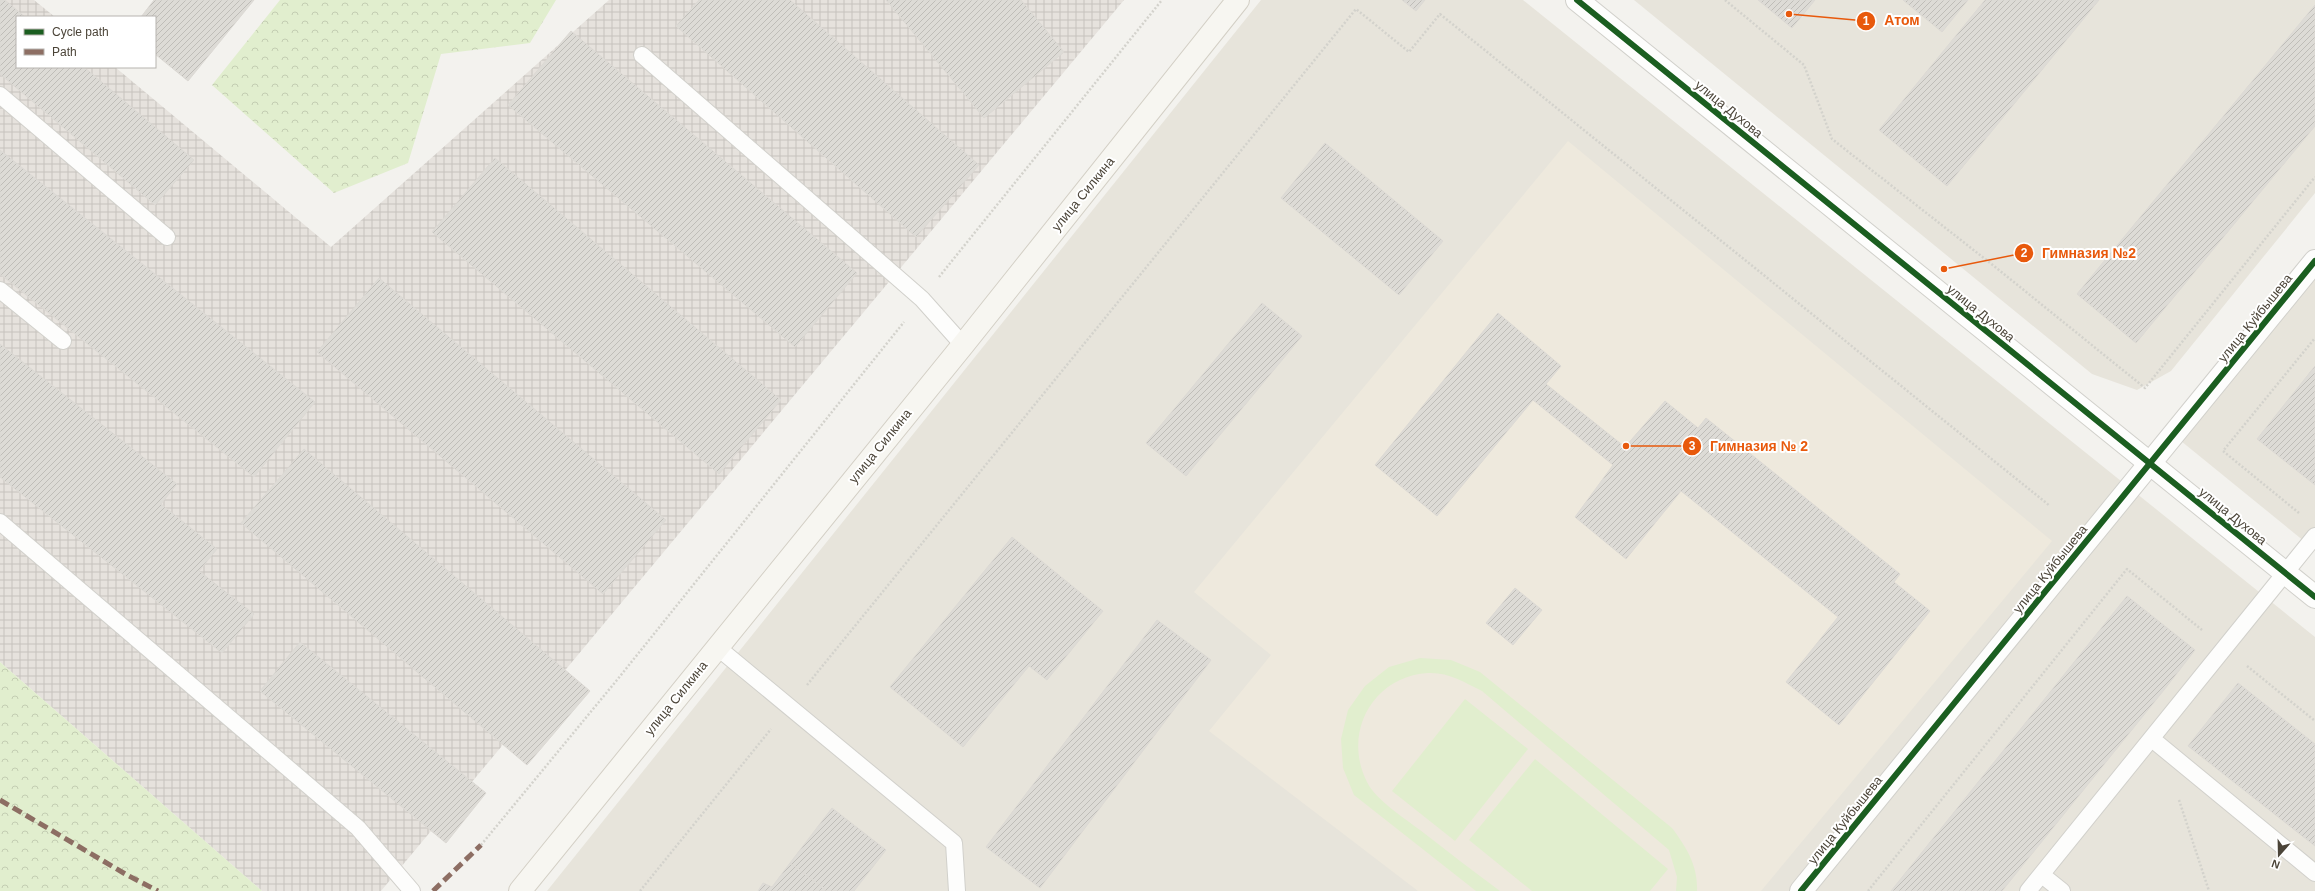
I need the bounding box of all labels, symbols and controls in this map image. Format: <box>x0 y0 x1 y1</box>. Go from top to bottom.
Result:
callout: Атом <box>1856 8 1928 34</box>
text: Атом <box>1884 12 1920 28</box>
text: 1 <box>1863 14 1870 28</box>
legend <box>16 16 156 68</box>
text: Cycle path <box>52 25 109 39</box>
text: Path <box>52 45 77 59</box>
street label: улица Духова <box>1692 77 1766 141</box>
street label: улица Силкина <box>1049 153 1118 234</box>
callout: Гимназия №2 <box>2014 240 2144 266</box>
text: Гимназия №2 <box>2042 245 2136 261</box>
text: 2 <box>2021 246 2028 260</box>
street label: улица Куйбышева <box>2215 270 2296 365</box>
street label: улица Духова <box>1944 281 2018 345</box>
street label: улица Силкина <box>846 405 915 486</box>
callout: Гимназия № 2 <box>1682 433 1816 459</box>
text: Гимназия № 2 <box>1710 438 1808 454</box>
text: 3 <box>1689 439 1696 453</box>
street label: улица Духова <box>2196 484 2270 548</box>
street label: улица Куйбышева <box>2010 521 2091 616</box>
street label: улица Силкина <box>642 657 711 738</box>
street label: улица Куйбышева <box>1805 772 1886 867</box>
north arrow <box>2259 835 2299 875</box>
text: N <box>2270 857 2281 871</box>

